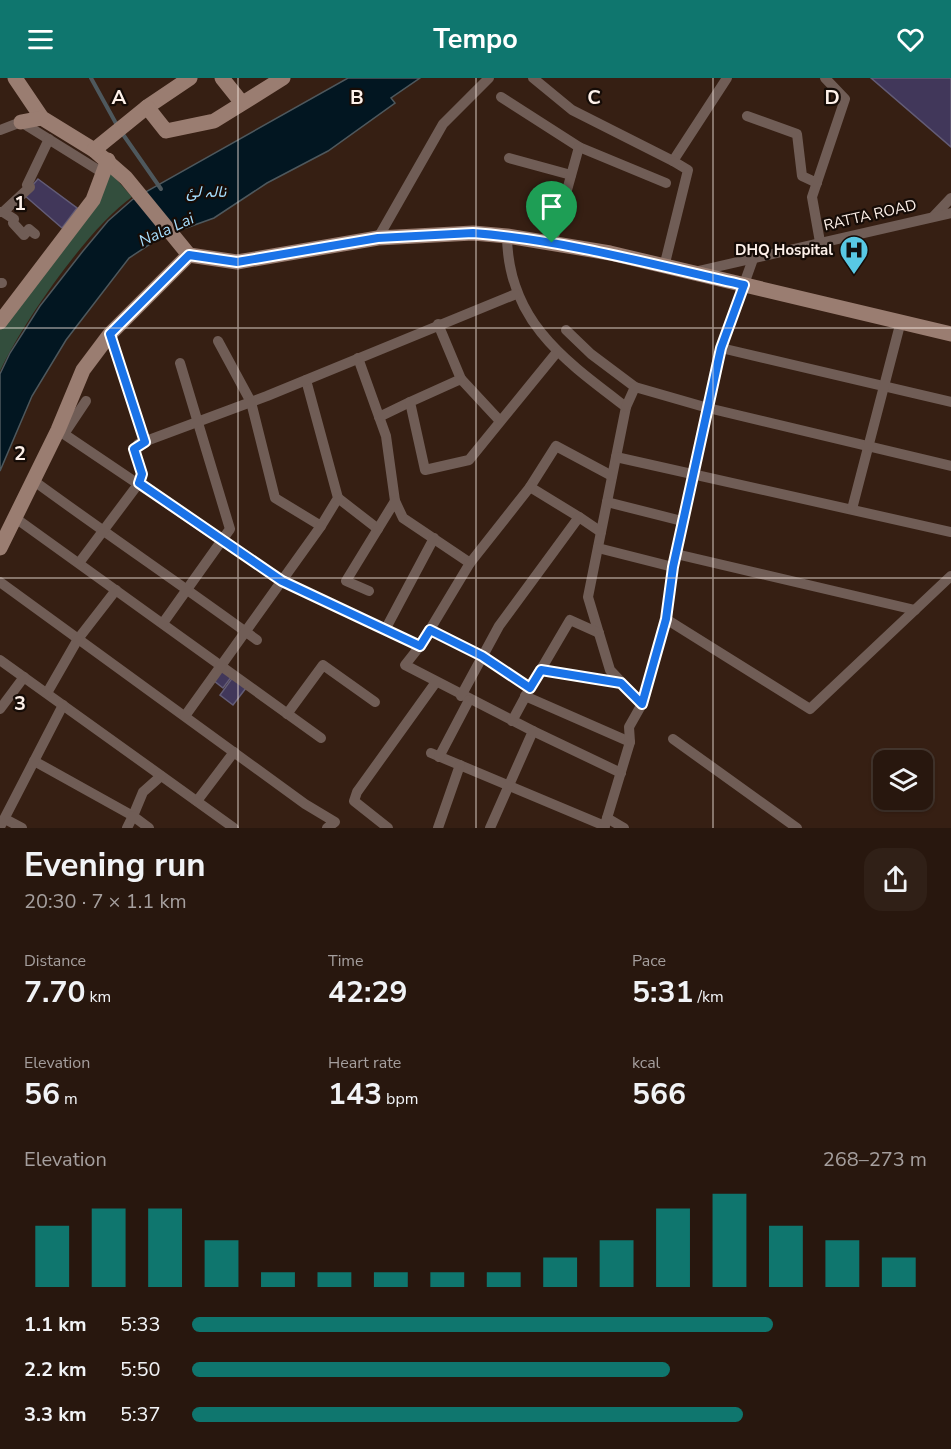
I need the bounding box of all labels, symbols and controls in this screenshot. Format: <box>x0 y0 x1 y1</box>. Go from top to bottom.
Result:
text: Tempo <box>433 21 518 58</box>
icon: menu <box>24 23 57 56</box>
icon: heart <box>894 23 927 56</box>
text: A <box>112 84 127 111</box>
text: B <box>350 84 364 111</box>
text: C <box>587 84 601 111</box>
text: D <box>824 84 840 111</box>
water label: نالہ لئ <box>186 181 227 203</box>
pin <box>526 181 577 243</box>
text: 1 <box>14 190 26 217</box>
icon: arrive <box>535 190 568 223</box>
street label: RATTA ROAD <box>822 195 918 235</box>
water label: Nala Lai <box>135 207 198 252</box>
hospital icon: DHQ Hospital <box>838 234 870 276</box>
place label: DHQ Hospital <box>735 240 833 260</box>
text: 2 <box>14 440 26 467</box>
text: 3 <box>14 690 26 717</box>
map controls <box>873 750 933 810</box>
button: layers <box>873 750 933 810</box>
text: Evening run <box>24 843 206 888</box>
button: share <box>864 848 927 911</box>
text: 20:30 · 7 × 1.1 km <box>24 888 187 915</box>
text: Distance <box>24 950 86 972</box>
text: Time <box>328 950 364 972</box>
text: Pace <box>632 950 666 972</box>
text: 7.70 <box>24 972 85 1013</box>
text: 42:29 <box>328 972 407 1013</box>
text: 5:31 <box>632 972 693 1013</box>
text: km <box>85 986 111 1008</box>
text: /km <box>693 986 724 1008</box>
text: Elevation <box>24 1052 90 1074</box>
text: Heart rate <box>328 1052 401 1074</box>
text: kcal <box>632 1052 660 1074</box>
text: 56 <box>24 1074 60 1115</box>
text: 143 <box>328 1074 382 1115</box>
text: 566 <box>632 1074 686 1115</box>
text: m <box>60 1088 78 1110</box>
text: bpm <box>382 1088 418 1110</box>
text: Elevation <box>24 1146 107 1173</box>
text: 268–273 m <box>823 1146 927 1173</box>
text: 1.1 km <box>24 1311 87 1338</box>
text: 5:33 <box>120 1311 161 1338</box>
text: 2.2 km <box>24 1356 87 1383</box>
text: 5:50 <box>120 1356 161 1383</box>
text: 3.3 km <box>24 1401 87 1428</box>
text: 5:37 <box>120 1401 161 1428</box>

